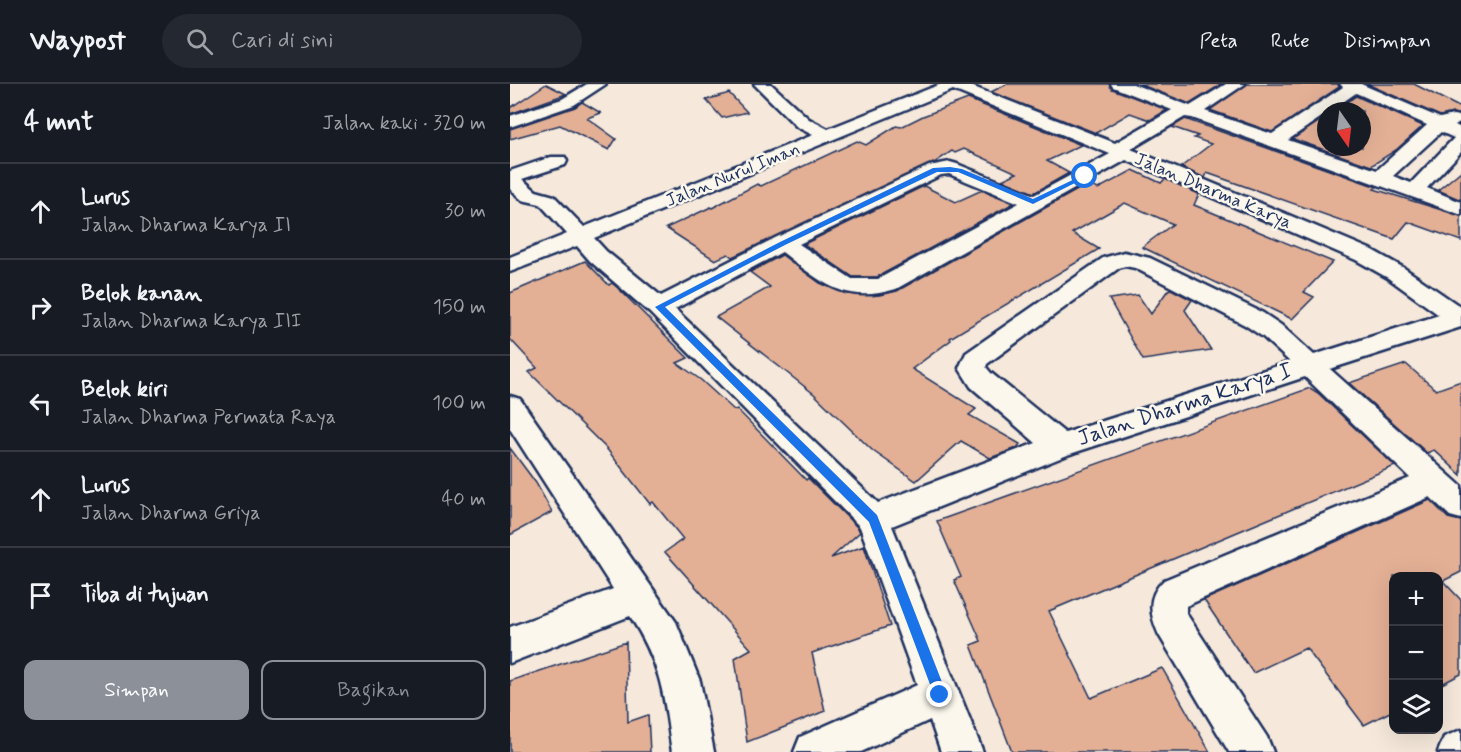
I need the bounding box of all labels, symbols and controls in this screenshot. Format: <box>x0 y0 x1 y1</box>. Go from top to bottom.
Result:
search box <box>162 14 582 68</box>
text: Waypost <box>30 23 126 60</box>
icon: search <box>183 25 216 58</box>
text: Cari di sini <box>231 27 333 55</box>
text: Peta <box>1200 27 1238 55</box>
text: Rute <box>1271 27 1310 55</box>
text: Disimpan <box>1343 27 1431 55</box>
north arrow <box>1317 102 1371 156</box>
text: 4 mnt <box>24 106 94 140</box>
text: Jalan kaki · 320 m <box>322 110 486 137</box>
street label: Jalan Nurul Iman <box>662 137 804 213</box>
street label: Jalan Dharma Karya <box>1131 147 1295 235</box>
route start <box>1071 162 1097 188</box>
text: Lurus <box>81 184 130 212</box>
icon: ahead <box>24 195 57 228</box>
text: 30 m <box>444 198 486 225</box>
text: Jalan Dharma Karya II <box>81 212 291 239</box>
text: Belok kanan <box>81 280 202 308</box>
icon: right <box>24 291 57 324</box>
text: 150 m <box>433 294 486 321</box>
text: Jalan Dharma Karya III <box>81 308 302 335</box>
street label: Jalan Dharma Karya I <box>1074 357 1296 453</box>
text: Belok kiri <box>81 376 168 404</box>
icon: left <box>24 387 57 420</box>
text: 100 m <box>432 390 486 417</box>
text: Jalan Dharma Permata Raya <box>81 404 336 431</box>
text: Lurus <box>81 472 130 500</box>
icon: ahead <box>24 483 57 516</box>
text: 40 m <box>442 486 486 513</box>
text: Jalan Dharma Griya <box>81 500 260 527</box>
map controls <box>1389 572 1443 734</box>
button: + <box>1389 572 1443 626</box>
icon: arrive <box>24 579 57 612</box>
text: Tiba di tujuan <box>81 581 209 609</box>
button: − <box>1389 626 1443 680</box>
button: Simpan <box>24 660 249 720</box>
button: Bagikan <box>261 660 486 720</box>
button: layers <box>1389 680 1443 734</box>
route end <box>926 681 952 707</box>

